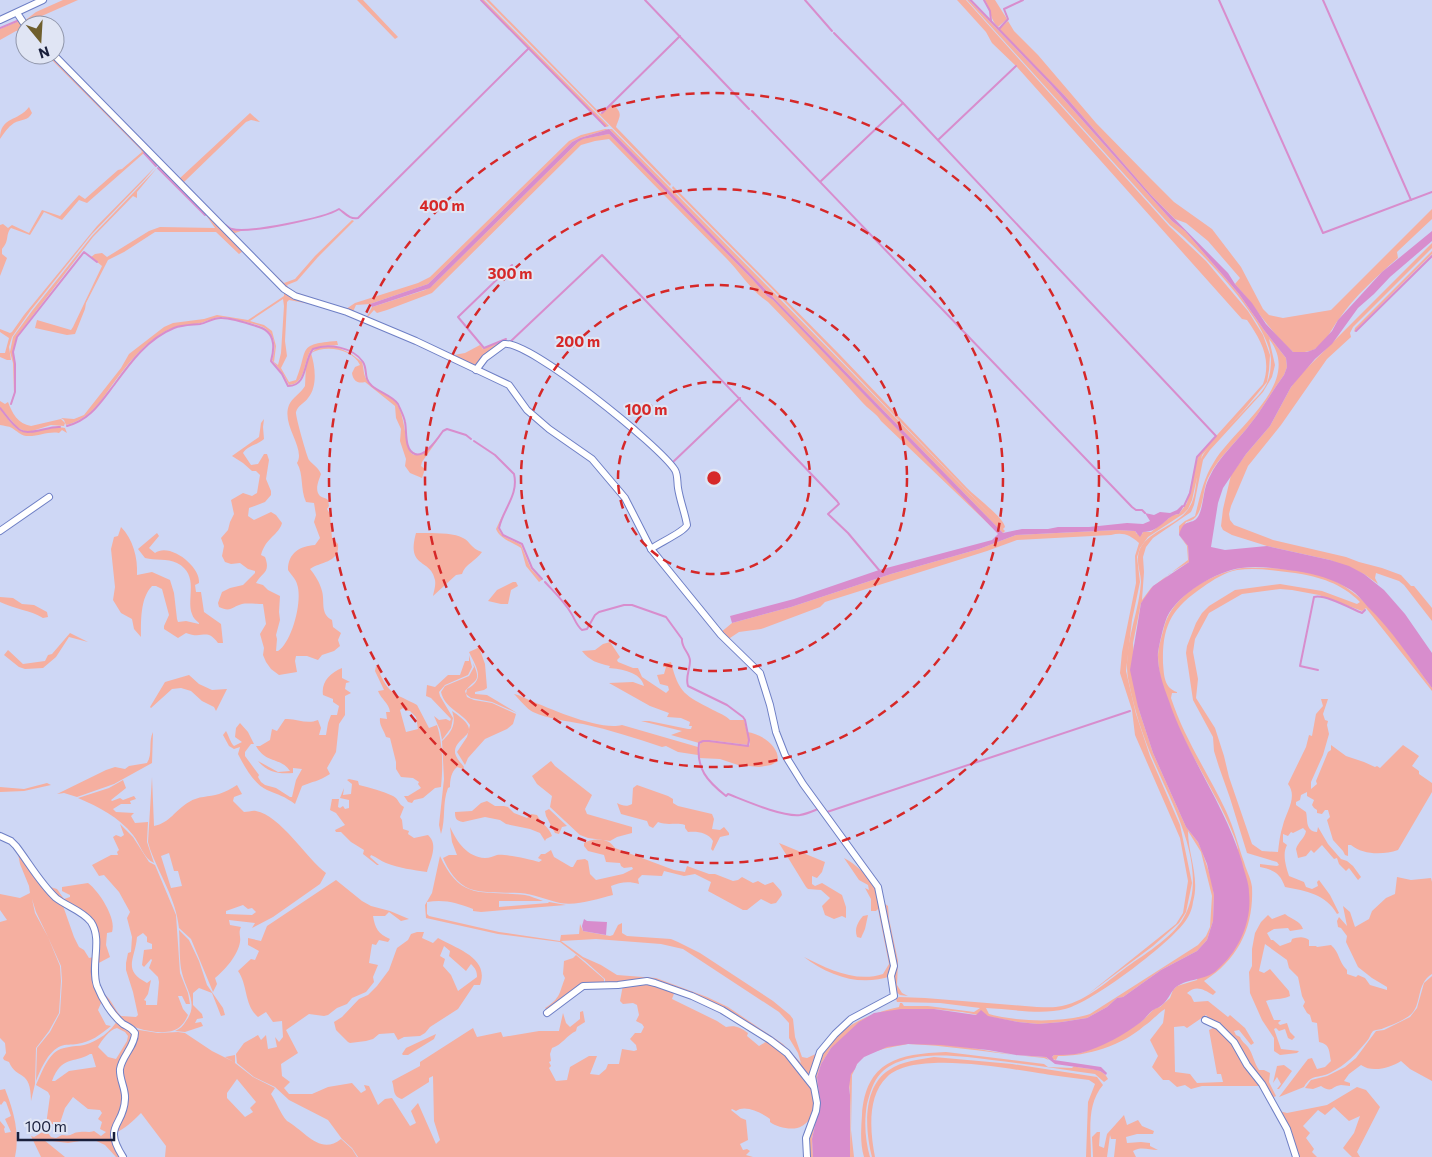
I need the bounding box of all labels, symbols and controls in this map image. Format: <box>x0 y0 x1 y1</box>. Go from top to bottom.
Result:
north arrow <box>15 15 65 65</box>
text: N <box>37 43 52 63</box>
text: 400 m <box>419 196 465 214</box>
text: 300 m <box>488 264 532 282</box>
text: 200 m <box>556 332 600 350</box>
text: 100 m <box>625 400 667 418</box>
centre of rings <box>705 469 723 487</box>
scale bar <box>18 1110 114 1142</box>
text: 100 m <box>25 1117 67 1135</box>

